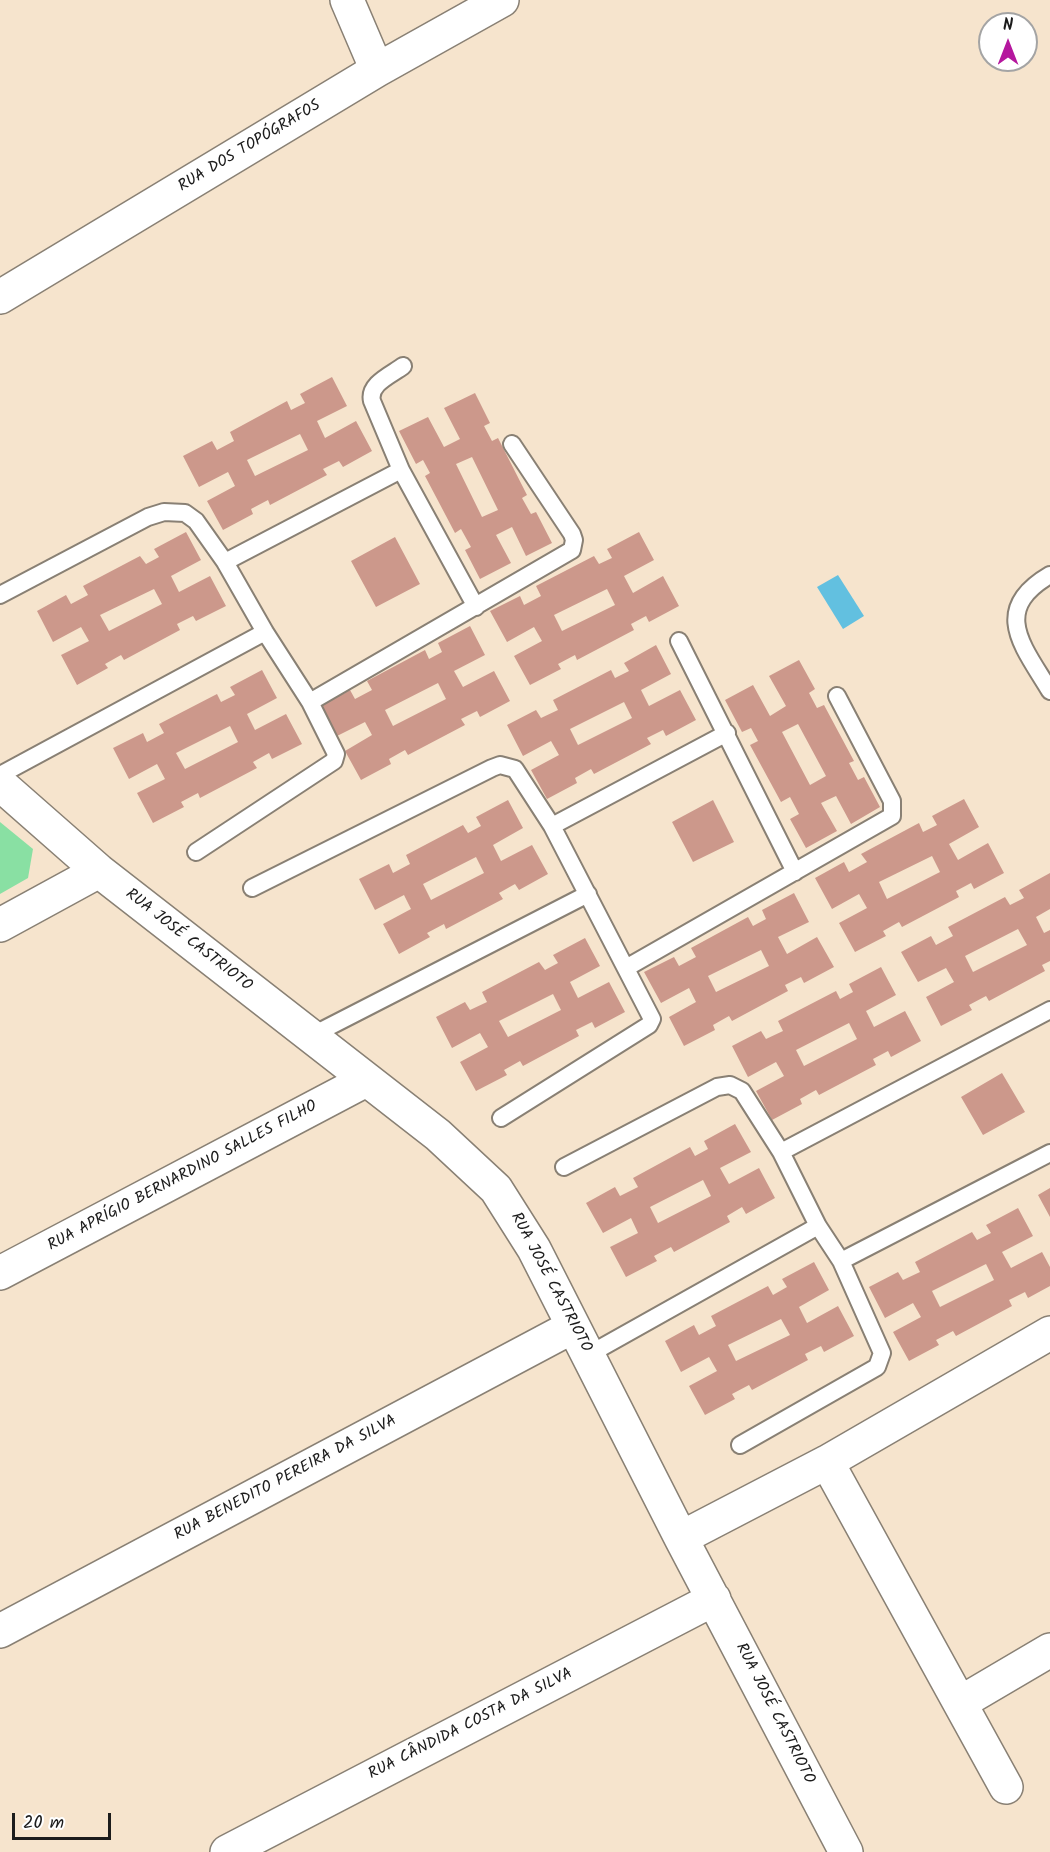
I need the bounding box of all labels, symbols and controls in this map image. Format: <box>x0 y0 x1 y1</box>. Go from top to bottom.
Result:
north arrow <box>978 12 1038 72</box>
text: N <box>1003 13 1013 38</box>
street label: RUA DOS TOPÓGRAFOS <box>175 97 325 197</box>
street label: RUA JOSÉ CASTRIOTO <box>121 886 255 996</box>
street label: RUA APRÍGIO BERNARDINO SALLES FILHO <box>45 1098 321 1256</box>
street label: RUA JOSÉ CASTRIOTO <box>505 1210 595 1356</box>
street label: RUA BENEDITO PEREIRA DA SILVA <box>172 1412 400 1546</box>
street label: RUA JOSÉ CASTRIOTO <box>730 1640 818 1788</box>
street label: RUA CÂNDIDA COSTA DA SILVA <box>366 1665 576 1785</box>
scale bar <box>15 1801 114 1839</box>
text: 20 m <box>23 1809 64 1838</box>

